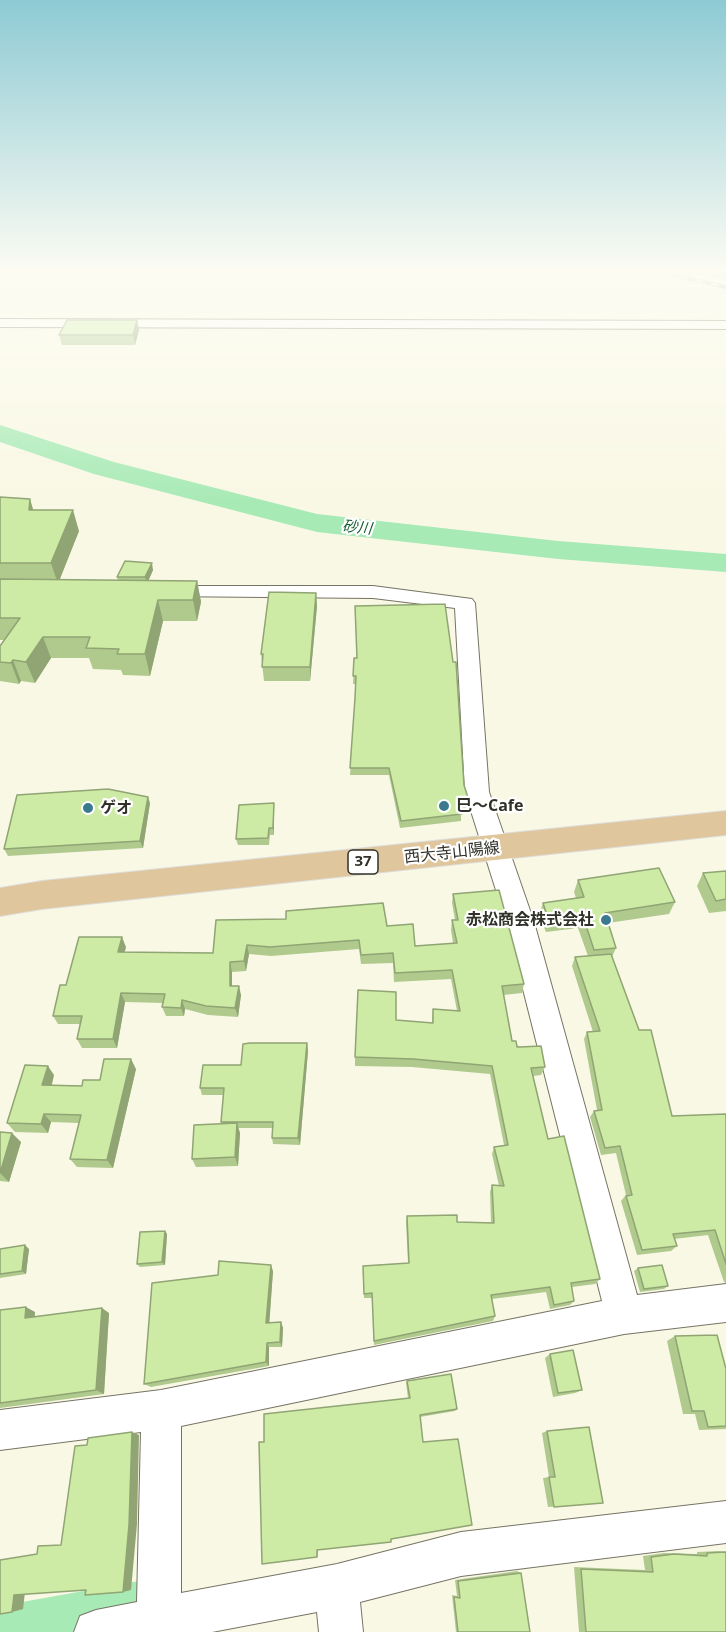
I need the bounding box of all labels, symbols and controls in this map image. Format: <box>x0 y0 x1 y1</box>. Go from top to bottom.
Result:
water label: 砂川 <box>341 517 373 539</box>
place label: 巳～Cafe <box>456 796 524 816</box>
place label: ゲオ <box>100 798 132 818</box>
marker: 巳～Cafe <box>437 799 451 813</box>
marker: ゲオ <box>81 801 95 815</box>
street label: 西大寺山陽線 <box>403 838 501 868</box>
road number: 37 <box>348 850 378 874</box>
place label: 赤松商会株式会社 <box>466 910 594 930</box>
marker: 赤松商会株式会社 <box>599 913 613 927</box>

